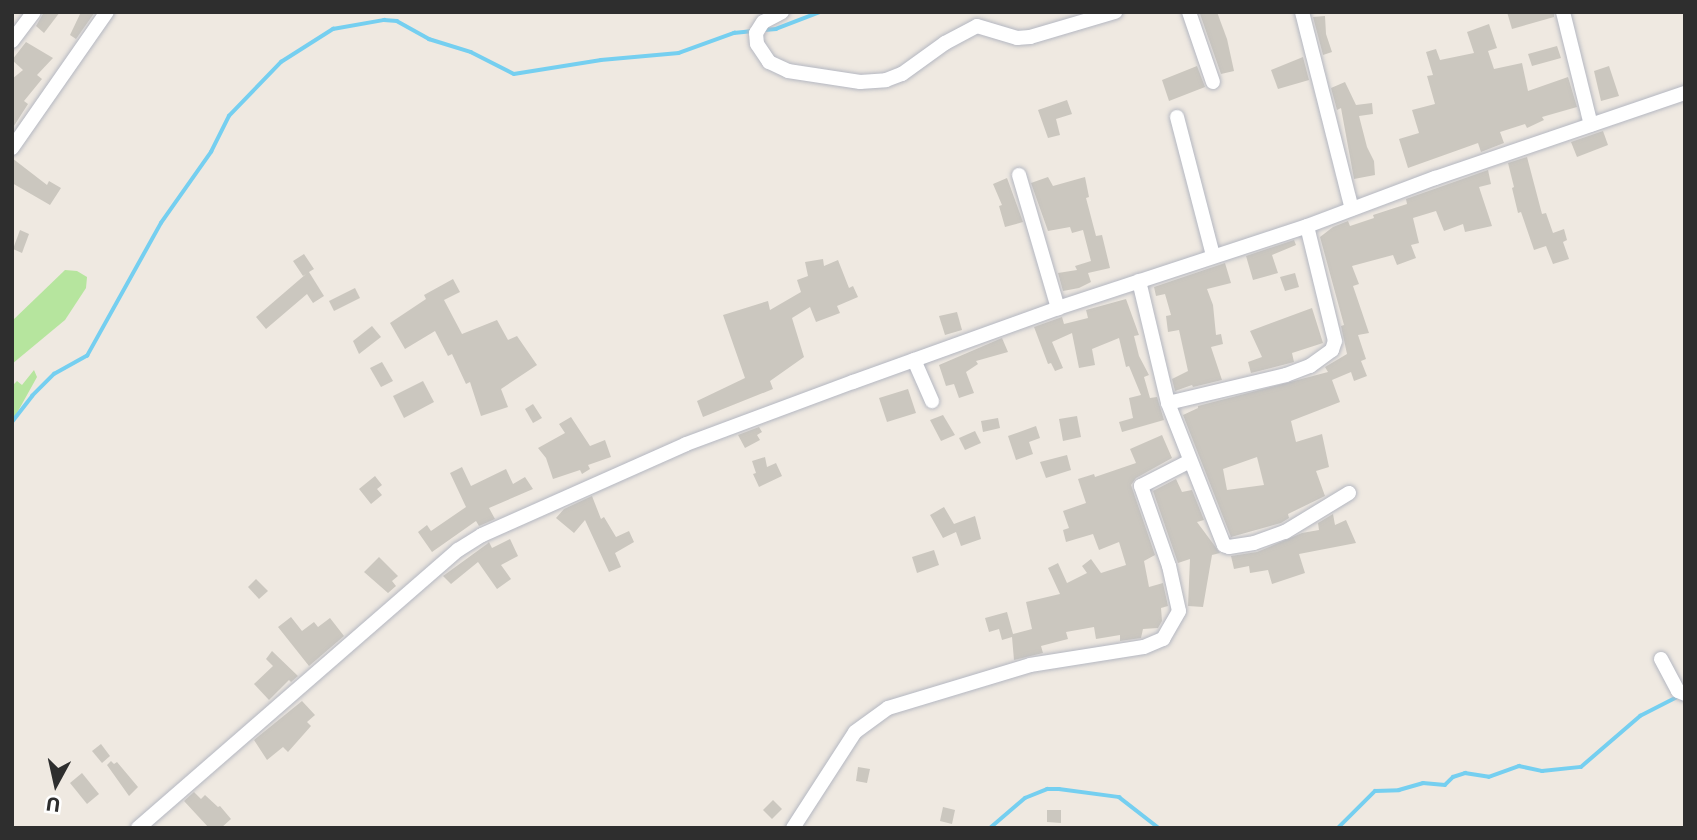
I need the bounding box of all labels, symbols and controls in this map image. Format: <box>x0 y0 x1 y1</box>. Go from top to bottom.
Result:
north arrow <box>21 749 91 819</box>
text: U <box>45 793 61 818</box>

